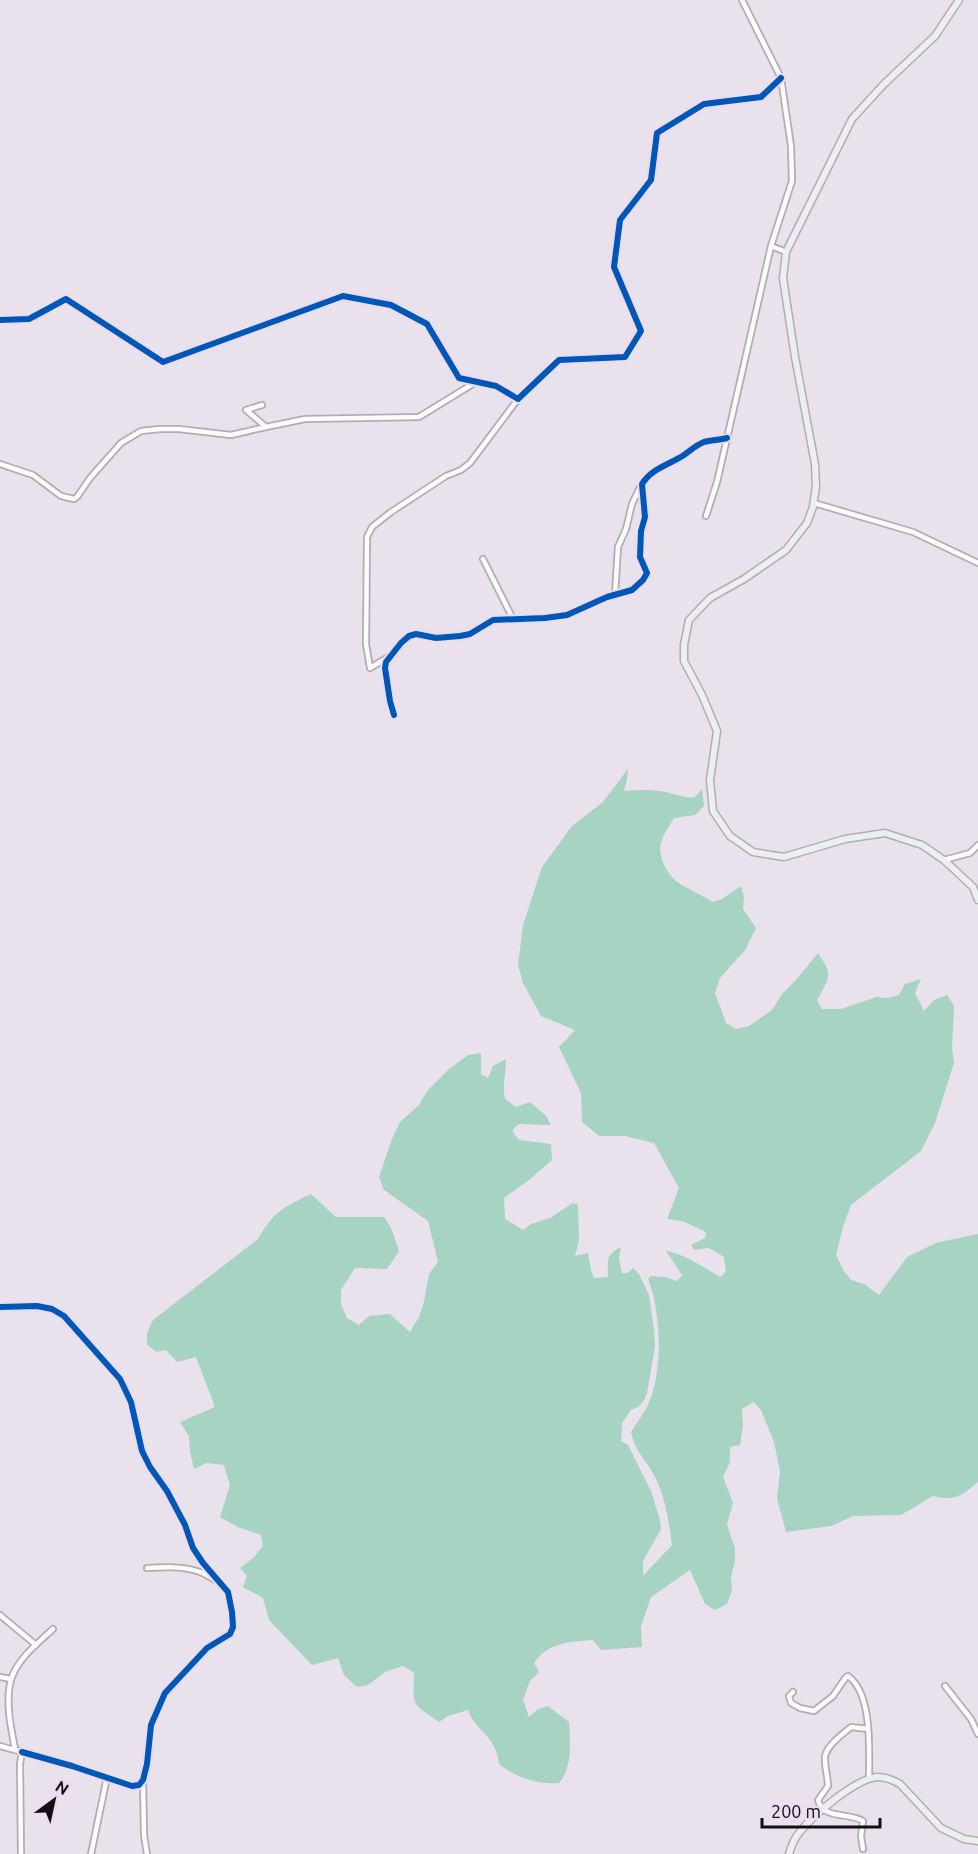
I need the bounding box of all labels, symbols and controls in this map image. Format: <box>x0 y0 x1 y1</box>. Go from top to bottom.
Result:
north arrow <box>24 1770 84 1830</box>
text: N <box>52 1777 72 1798</box>
scale bar <box>762 1791 880 1829</box>
text: 200 m <box>771 1801 821 1821</box>

